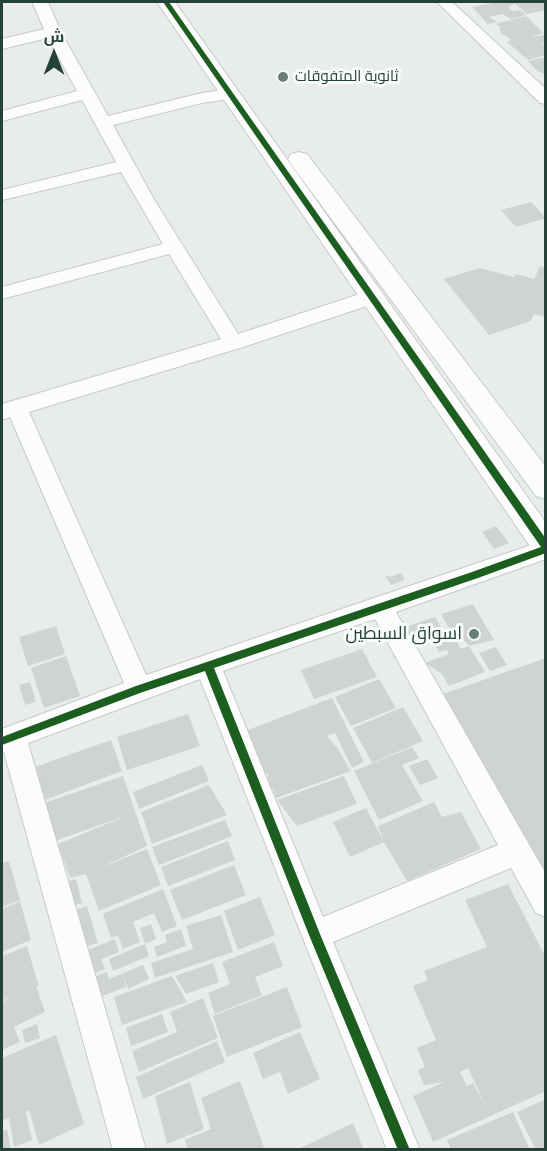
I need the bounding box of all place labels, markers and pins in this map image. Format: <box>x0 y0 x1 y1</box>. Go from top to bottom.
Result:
place label: ثانوية المتفوقات <box>295 68 399 86</box>
marker: ثانوية المتفوقات <box>276 70 290 84</box>
place label: اسواق السبطين <box>345 623 462 645</box>
marker: اسواق السبطين <box>467 627 481 641</box>

